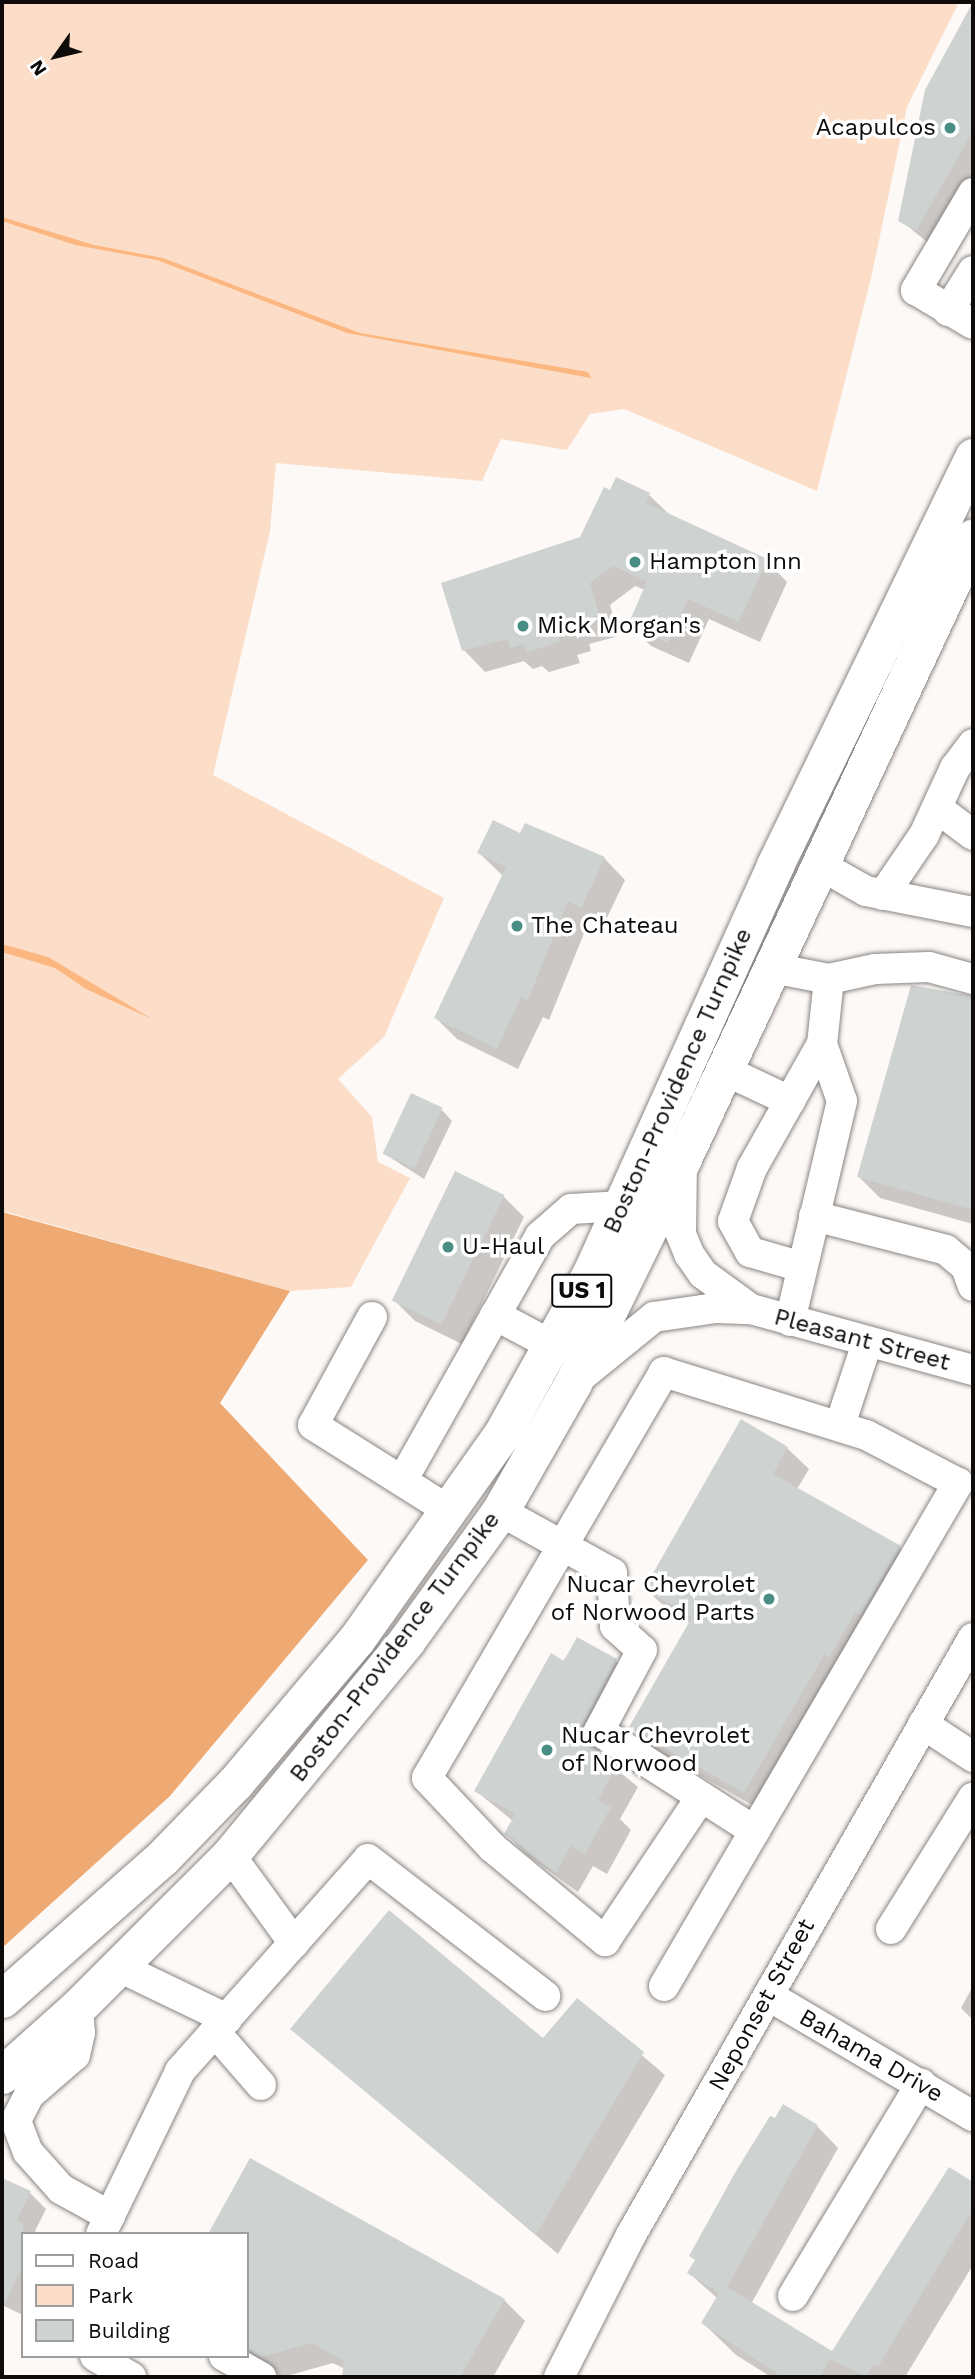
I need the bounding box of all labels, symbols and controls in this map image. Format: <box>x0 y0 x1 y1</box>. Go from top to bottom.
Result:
north arrow <box>21 21 91 91</box>
text: N <box>25 56 52 80</box>
place label: Acapulcos <box>816 114 936 142</box>
marker: Acapulcos <box>942 120 958 136</box>
place label: Hampton Inn <box>649 548 802 576</box>
marker: Hampton Inn <box>627 554 643 570</box>
place label: Mick Morgan's <box>537 612 702 640</box>
marker: Mick Morgan's <box>515 618 531 634</box>
place label: The Chateau <box>531 912 679 940</box>
marker: The Chateau <box>509 918 525 934</box>
street label: Boston-Providence Turnpike <box>597 924 759 1238</box>
place label: U-Haul <box>462 1233 544 1261</box>
marker: U-Haul <box>440 1239 456 1255</box>
road number: US 1 <box>550 1272 614 1310</box>
street label: Pleasant Street <box>771 1303 953 1377</box>
street label: Boston-Providence Turnpike <box>284 1506 506 1788</box>
place label: Nucar Chevrolet of Norwood Parts <box>550 1571 755 1627</box>
marker: Nucar Chevrolet of Norwood Parts <box>761 1591 777 1607</box>
place label: Nucar Chevrolet of Norwood <box>561 1722 750 1778</box>
marker: Nucar Chevrolet of Norwood <box>539 1742 555 1758</box>
street label: Neponset Street <box>703 1914 821 2096</box>
street label: Bahama Drive <box>794 2003 948 2109</box>
legend <box>21 2232 248 2358</box>
text: Road <box>88 2248 139 2273</box>
text: Park <box>88 2283 133 2308</box>
text: Building <box>88 2318 170 2343</box>

